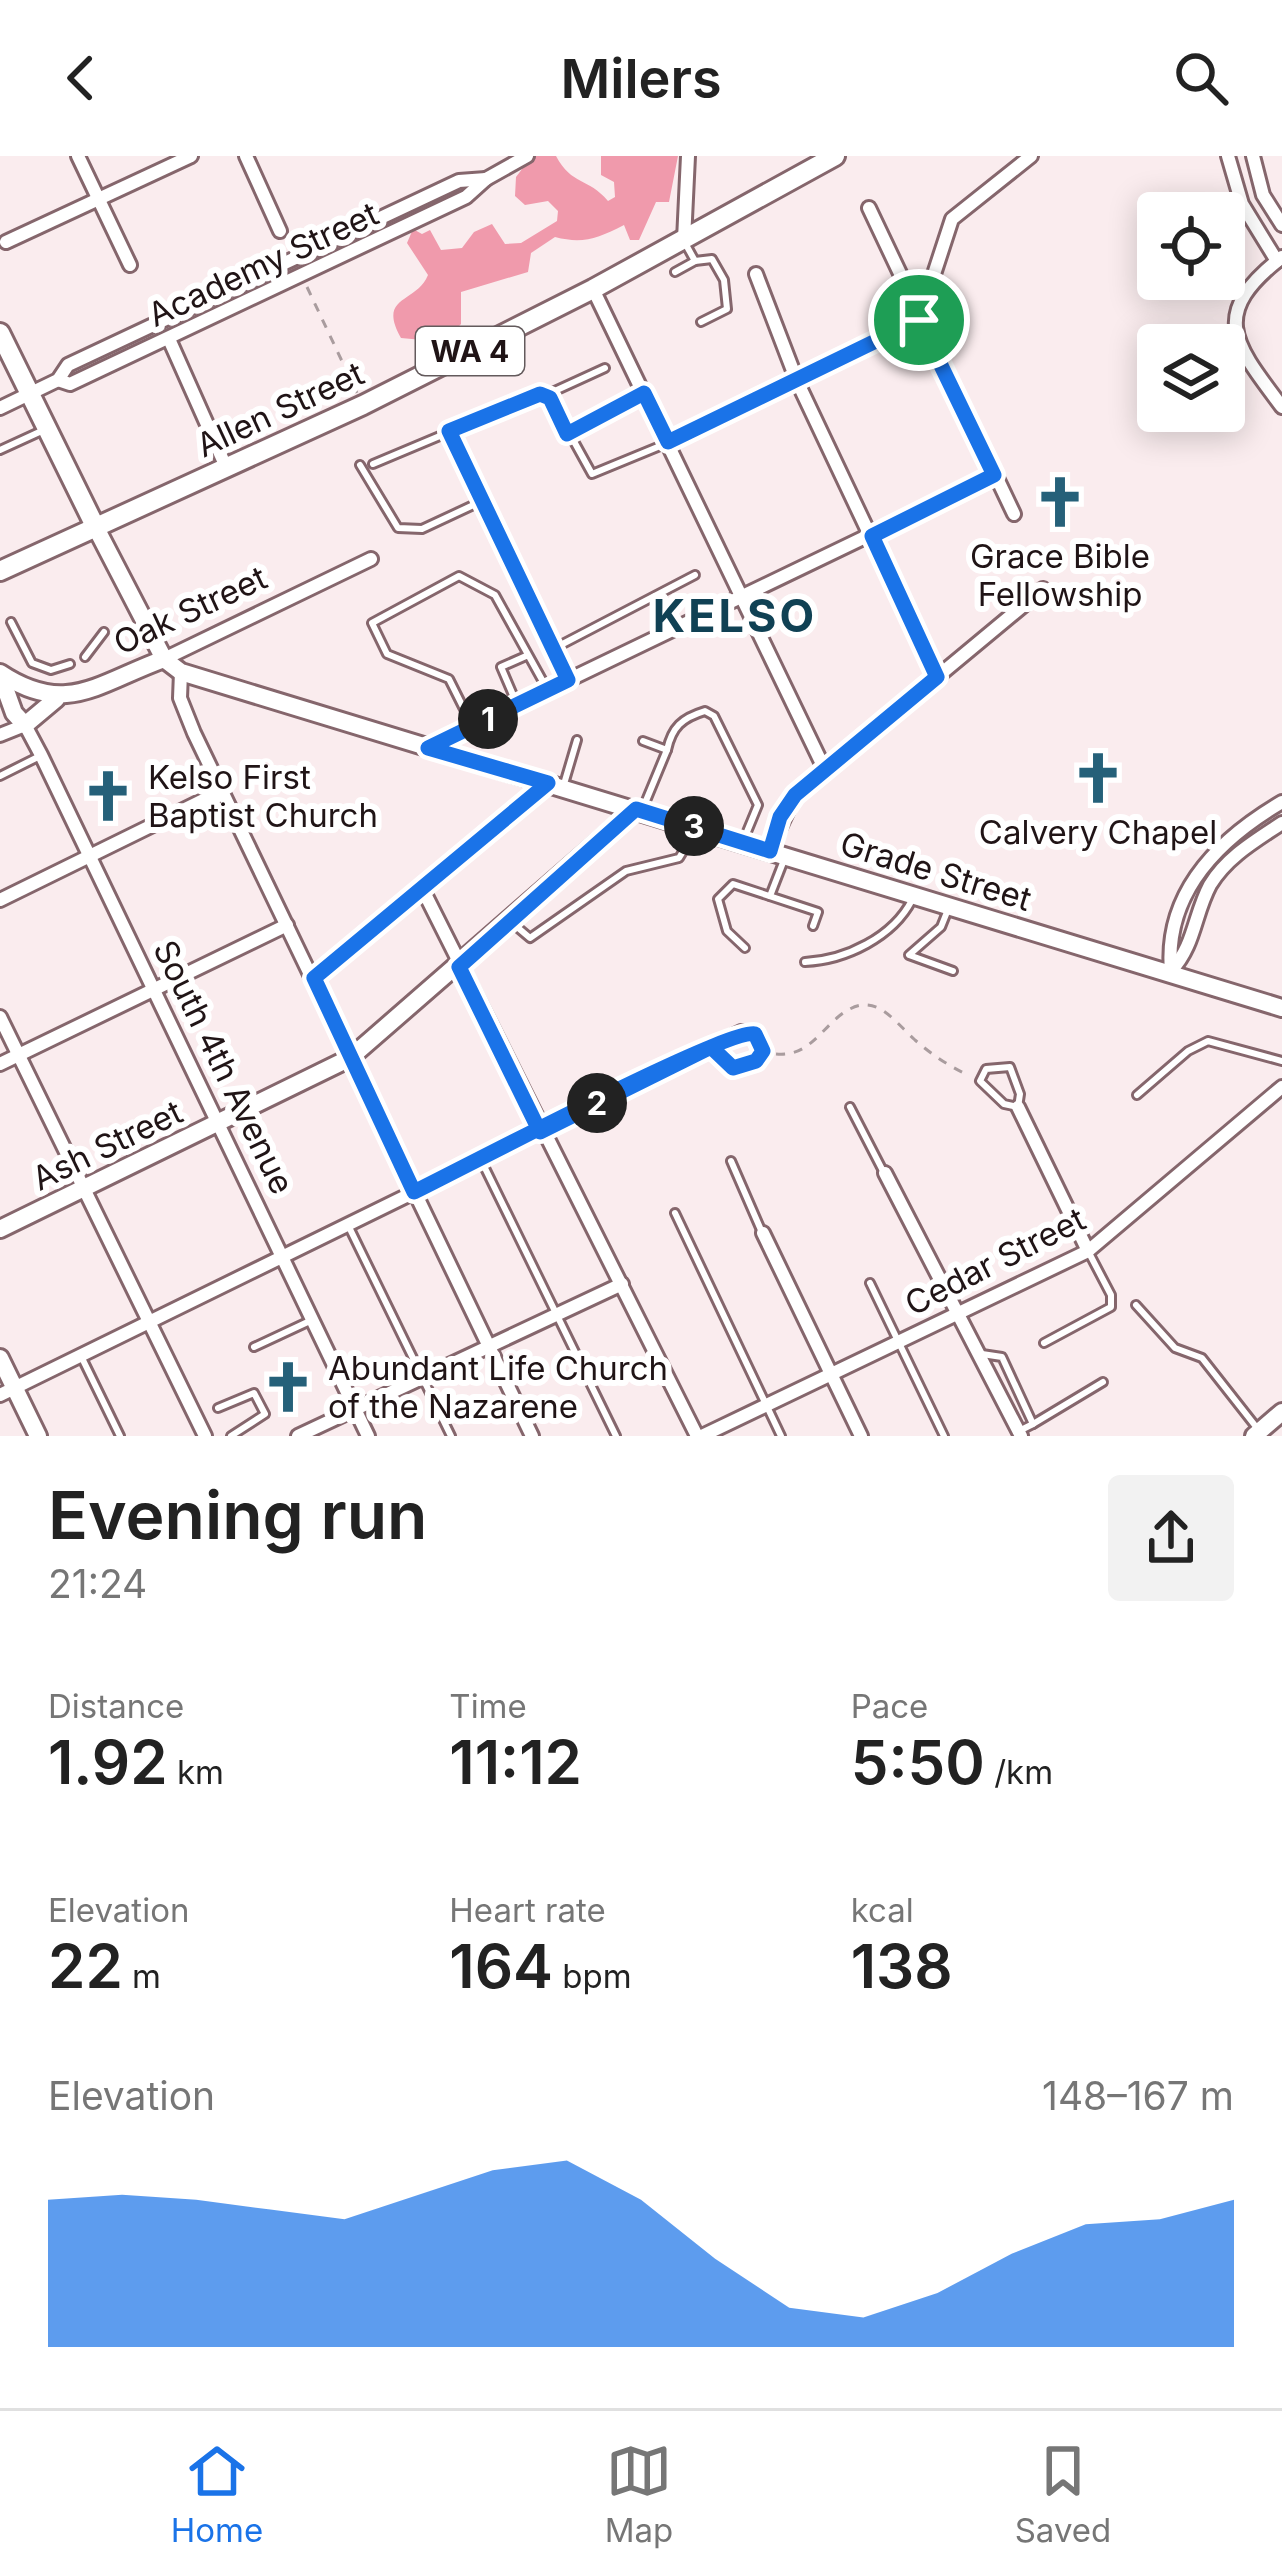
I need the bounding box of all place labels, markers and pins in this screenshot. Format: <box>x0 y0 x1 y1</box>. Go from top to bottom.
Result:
pin <box>868 269 970 371</box>
church icon: Grace Bible Fellowship <box>1031 473 1089 531</box>
place label: Grace Bible Fellowship <box>970 536 1150 614</box>
pin: 1 <box>458 689 518 749</box>
church icon: Calvery Chapel <box>1069 749 1127 807</box>
place label: Kelso First Baptist Church <box>148 757 378 835</box>
church icon: Kelso First Baptist Church <box>79 767 137 825</box>
pin: 3 <box>664 796 724 856</box>
place label: Calvery Chapel <box>979 812 1217 852</box>
pin: 2 <box>567 1073 627 1133</box>
place label: Abundant Life Church of the Nazarene <box>328 1348 668 1426</box>
church icon: Abundant Life Church of the Nazarene <box>259 1358 317 1416</box>

